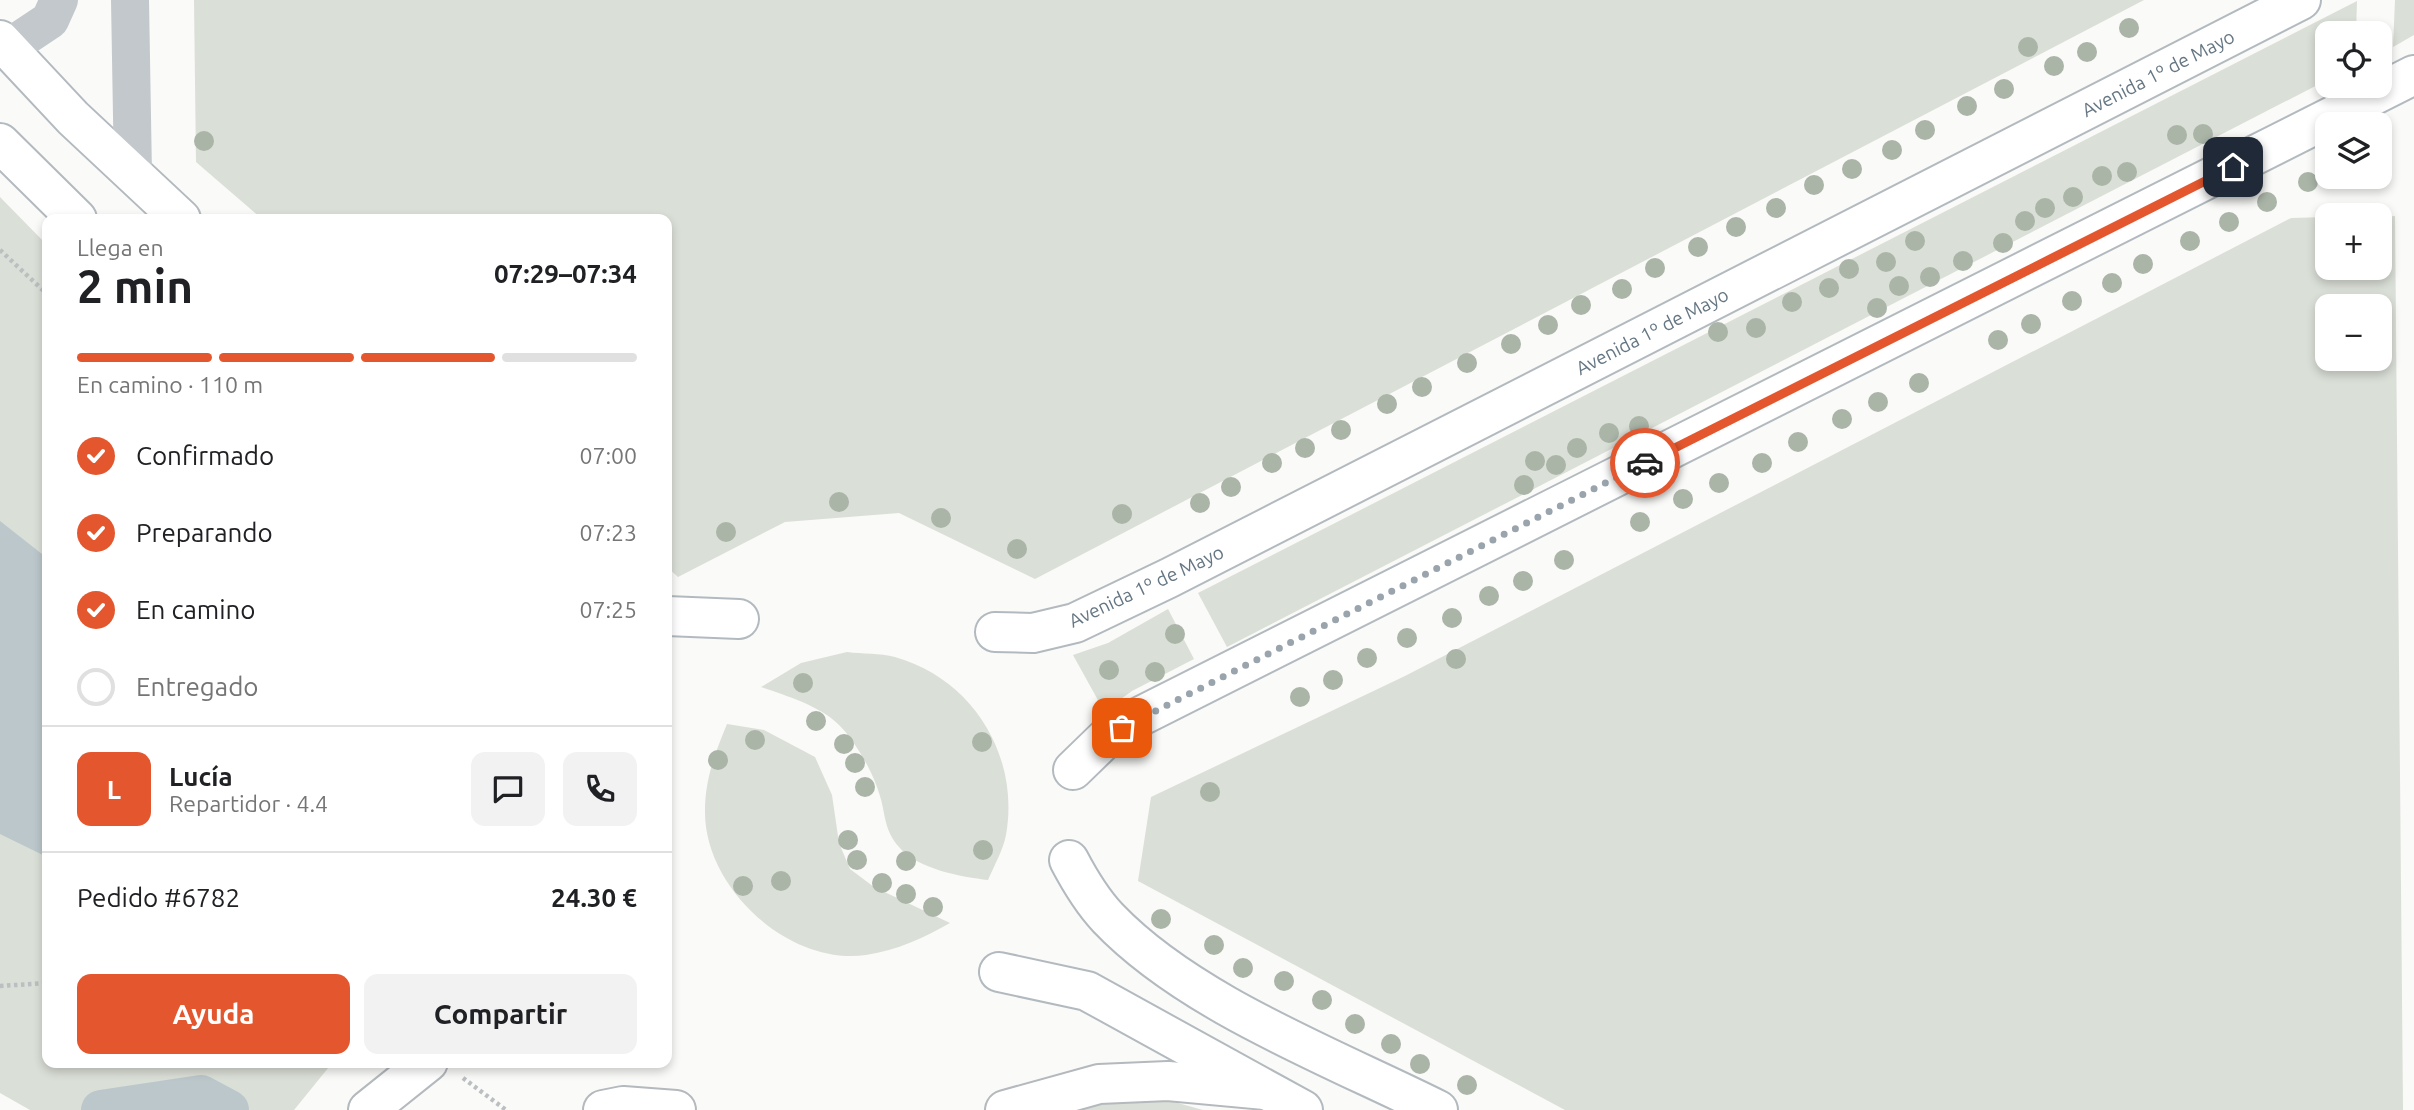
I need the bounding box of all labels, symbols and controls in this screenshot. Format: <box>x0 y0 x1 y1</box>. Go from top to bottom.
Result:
map controls <box>2315 21 2392 371</box>
button: locate <box>2315 21 2392 98</box>
street label: Avenida 1º de Mayo <box>2078 25 2238 121</box>
button: layers <box>2315 112 2392 189</box>
pin <box>2203 137 2263 197</box>
icon: home <box>2214 148 2252 186</box>
button: + <box>2315 203 2392 280</box>
text: Llega en <box>77 235 164 260</box>
text: 07:29–07:34 <box>494 259 637 288</box>
text: 2 min <box>77 260 193 312</box>
street label: Avenida 1º de Mayo <box>1572 283 1732 379</box>
button: − <box>2315 294 2392 371</box>
text: En camino · 110 m <box>77 372 263 397</box>
courier <box>1610 428 1680 498</box>
icon: check <box>77 437 115 475</box>
text: Confirmado <box>136 441 274 470</box>
text: 07:00 <box>579 443 637 468</box>
icon: car <box>1626 444 1664 482</box>
icon: check <box>77 514 115 552</box>
text: Preparando <box>136 518 273 547</box>
text: 07:23 <box>579 520 637 545</box>
street label: Avenida 1º de Mayo <box>1065 540 1227 632</box>
icon: check <box>77 591 115 629</box>
text: En camino <box>136 595 256 624</box>
text: 07:25 <box>579 597 637 622</box>
text: Entregado <box>136 672 259 701</box>
pin <box>1092 698 1152 758</box>
icon: bag <box>1103 709 1141 747</box>
button: chat <box>471 752 545 826</box>
button: phone <box>563 752 637 826</box>
text: Lucía <box>169 762 233 791</box>
text: L <box>107 775 121 804</box>
text: Repartidor · 4.4 <box>169 791 328 816</box>
text: Pedido #6782 <box>77 883 240 912</box>
text: 24.30 € <box>551 883 637 912</box>
button: Ayuda <box>77 974 350 1054</box>
button: Compartir <box>364 974 637 1054</box>

